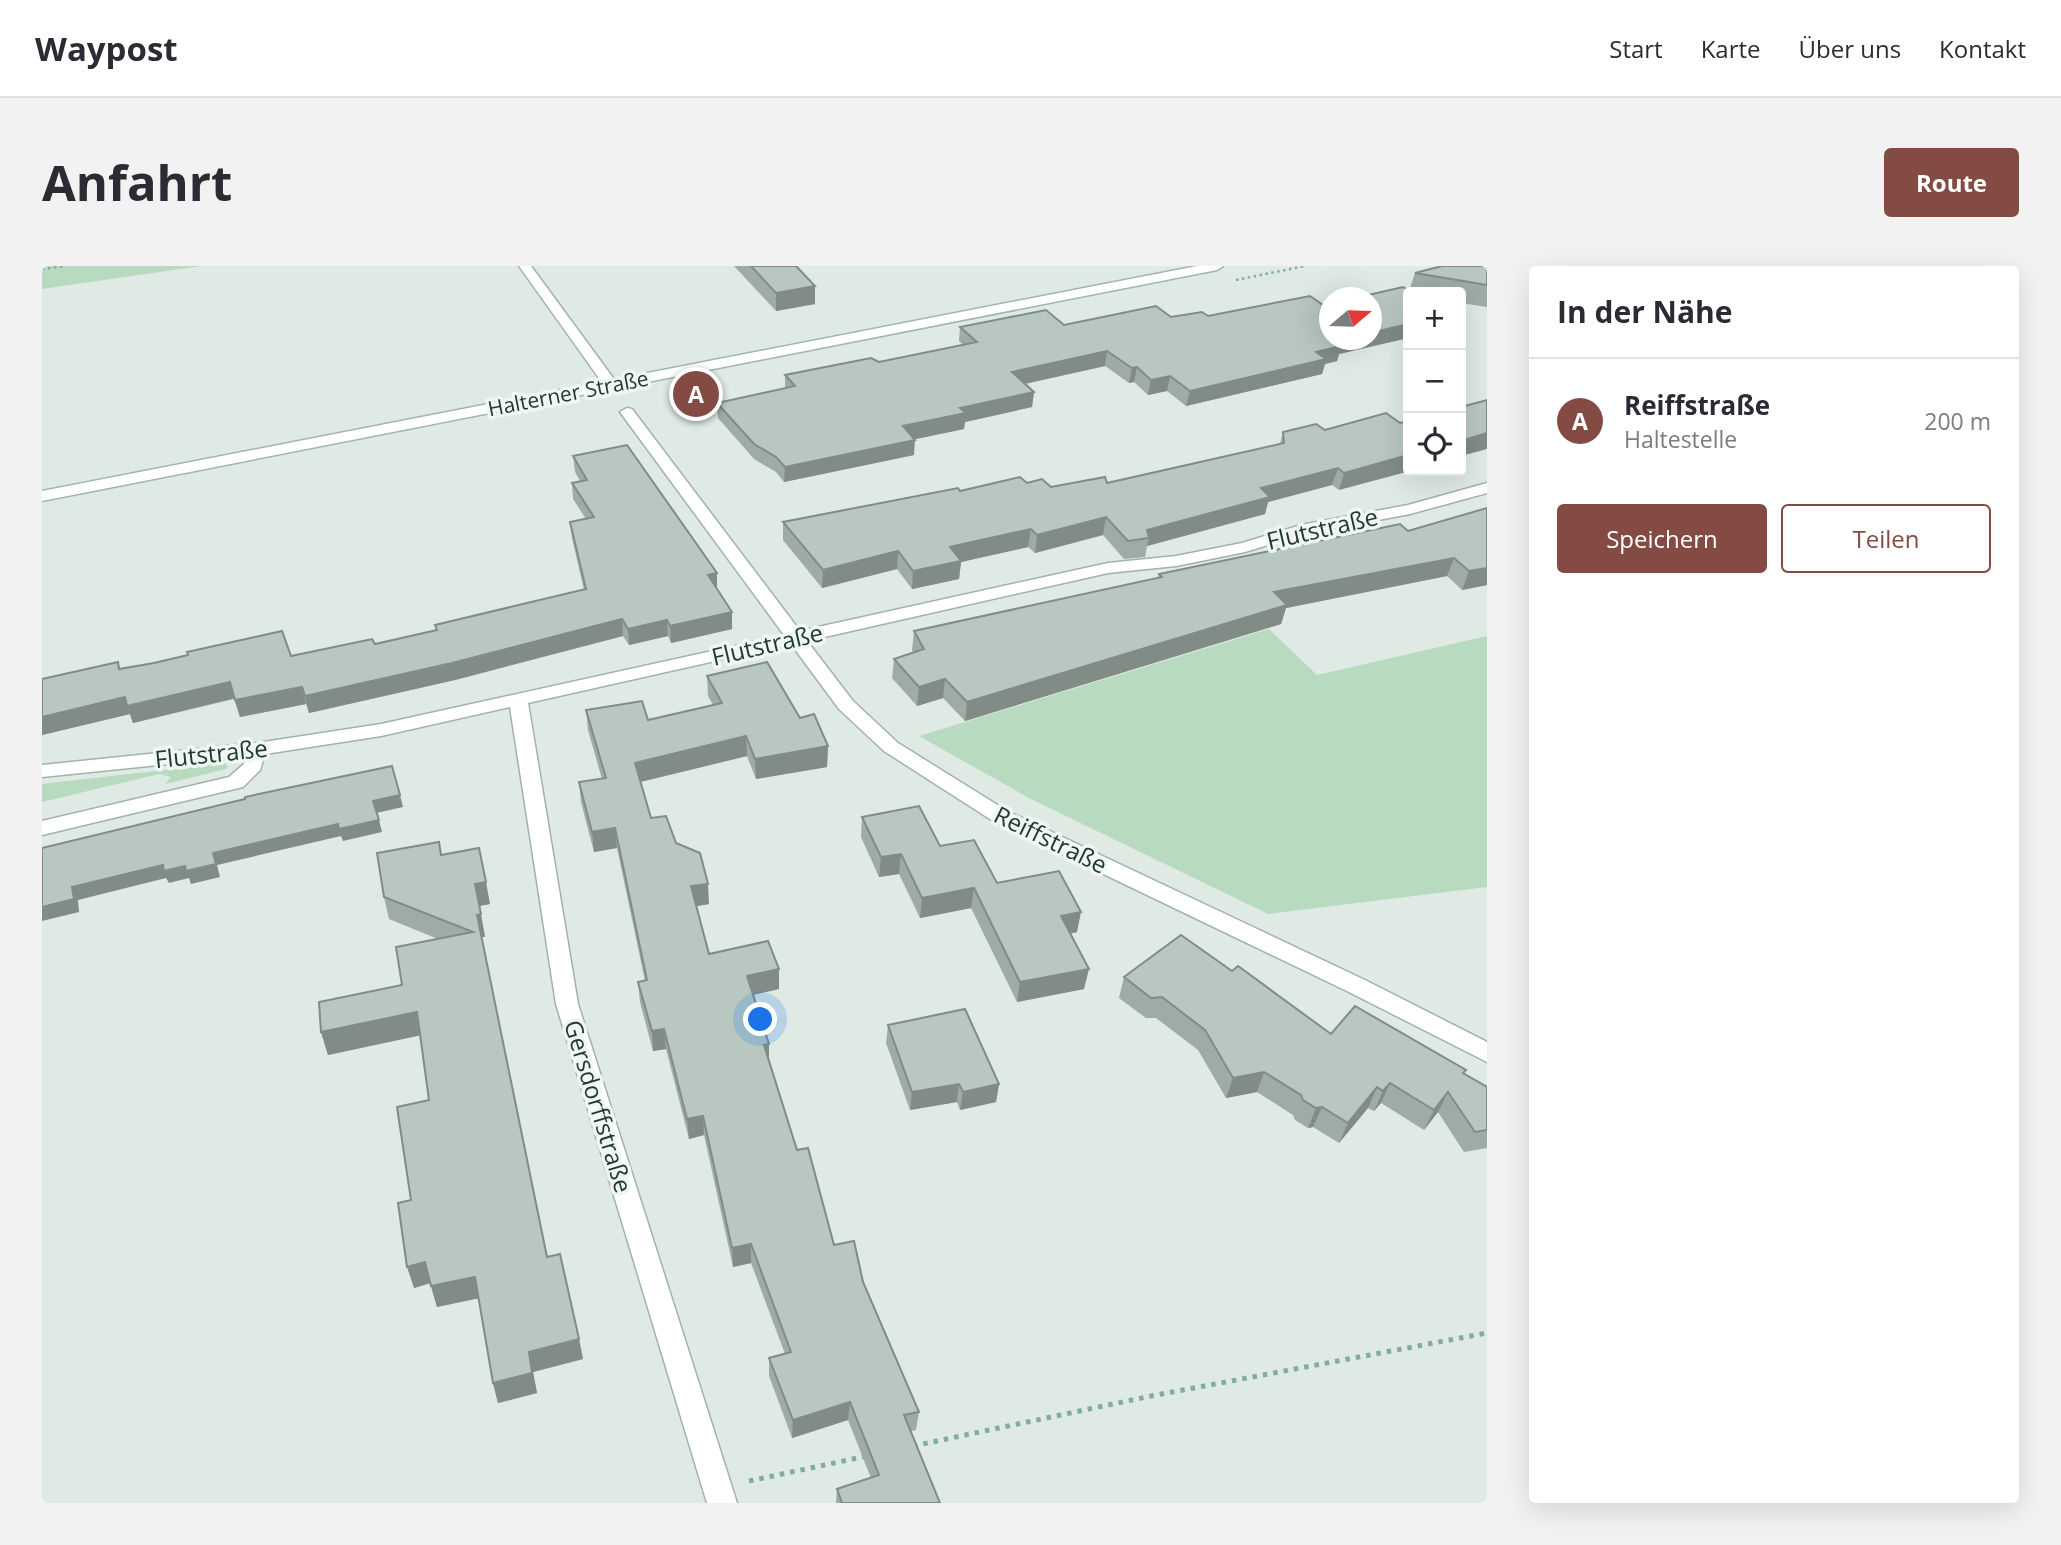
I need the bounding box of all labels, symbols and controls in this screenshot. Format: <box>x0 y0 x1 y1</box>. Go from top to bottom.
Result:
text: Waypost <box>35 26 178 71</box>
text: Start <box>1609 32 1663 65</box>
text: Karte <box>1701 32 1761 65</box>
text: Über uns <box>1799 32 1901 65</box>
text: Kontakt <box>1939 32 2026 65</box>
button: Route <box>1884 148 2019 217</box>
text: Anfahrt <box>42 149 232 215</box>
north arrow <box>1319 287 1382 350</box>
map controls <box>1403 287 1466 476</box>
button: + <box>1403 287 1466 350</box>
text: In der Nähe <box>1557 291 1733 332</box>
button: − <box>1403 350 1466 413</box>
street label: Halterner Straße <box>485 364 651 422</box>
pin: A <box>673 368 719 420</box>
text: Reiffstraße <box>1624 387 1770 423</box>
text: A <box>1572 405 1588 437</box>
text: 200 m <box>1924 405 1991 437</box>
button: locate <box>1403 413 1466 476</box>
text: Haltestelle <box>1624 423 1737 455</box>
street label: Flutstraße <box>1263 499 1381 557</box>
button: Speichern <box>1557 504 1767 573</box>
button: Teilen <box>1781 504 1991 573</box>
street label: Flutstraße <box>708 615 826 673</box>
street label: Flutstraße <box>153 731 269 775</box>
street label: Reiffstraße <box>989 797 1113 881</box>
your location <box>743 1002 777 1036</box>
street label: Gersdorffstraße <box>557 1016 641 1196</box>

